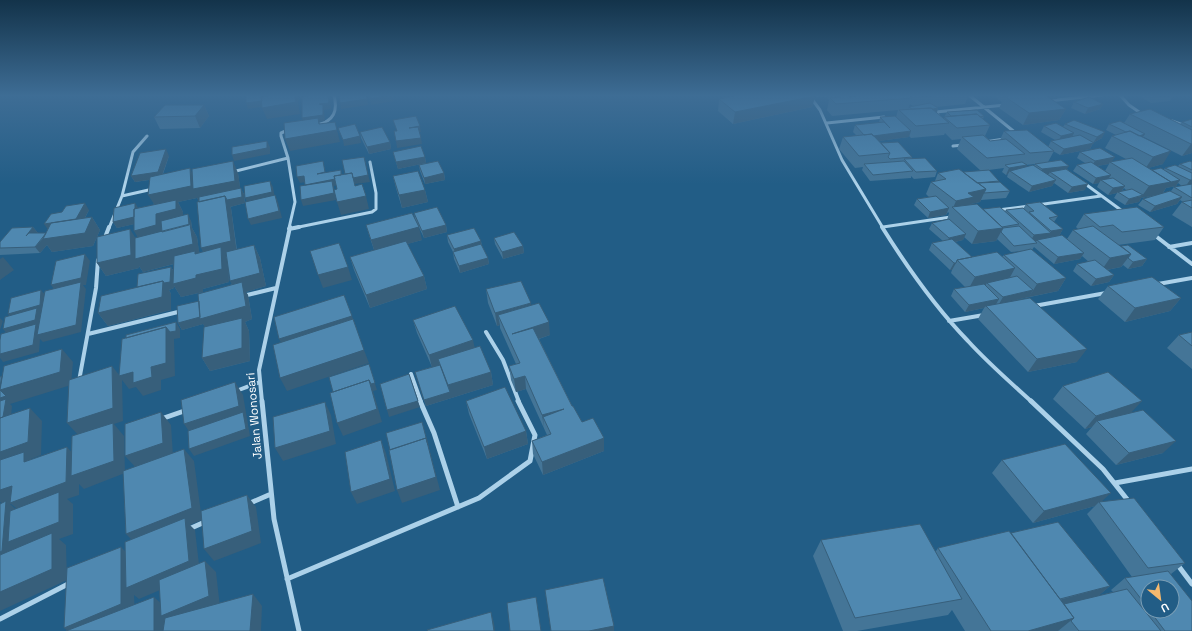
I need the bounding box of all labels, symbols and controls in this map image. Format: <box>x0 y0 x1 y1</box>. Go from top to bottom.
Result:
street label: Jalan Wonosari <box>242 372 266 460</box>
north arrow <box>1140 579 1180 619</box>
text: U <box>1158 600 1171 616</box>

